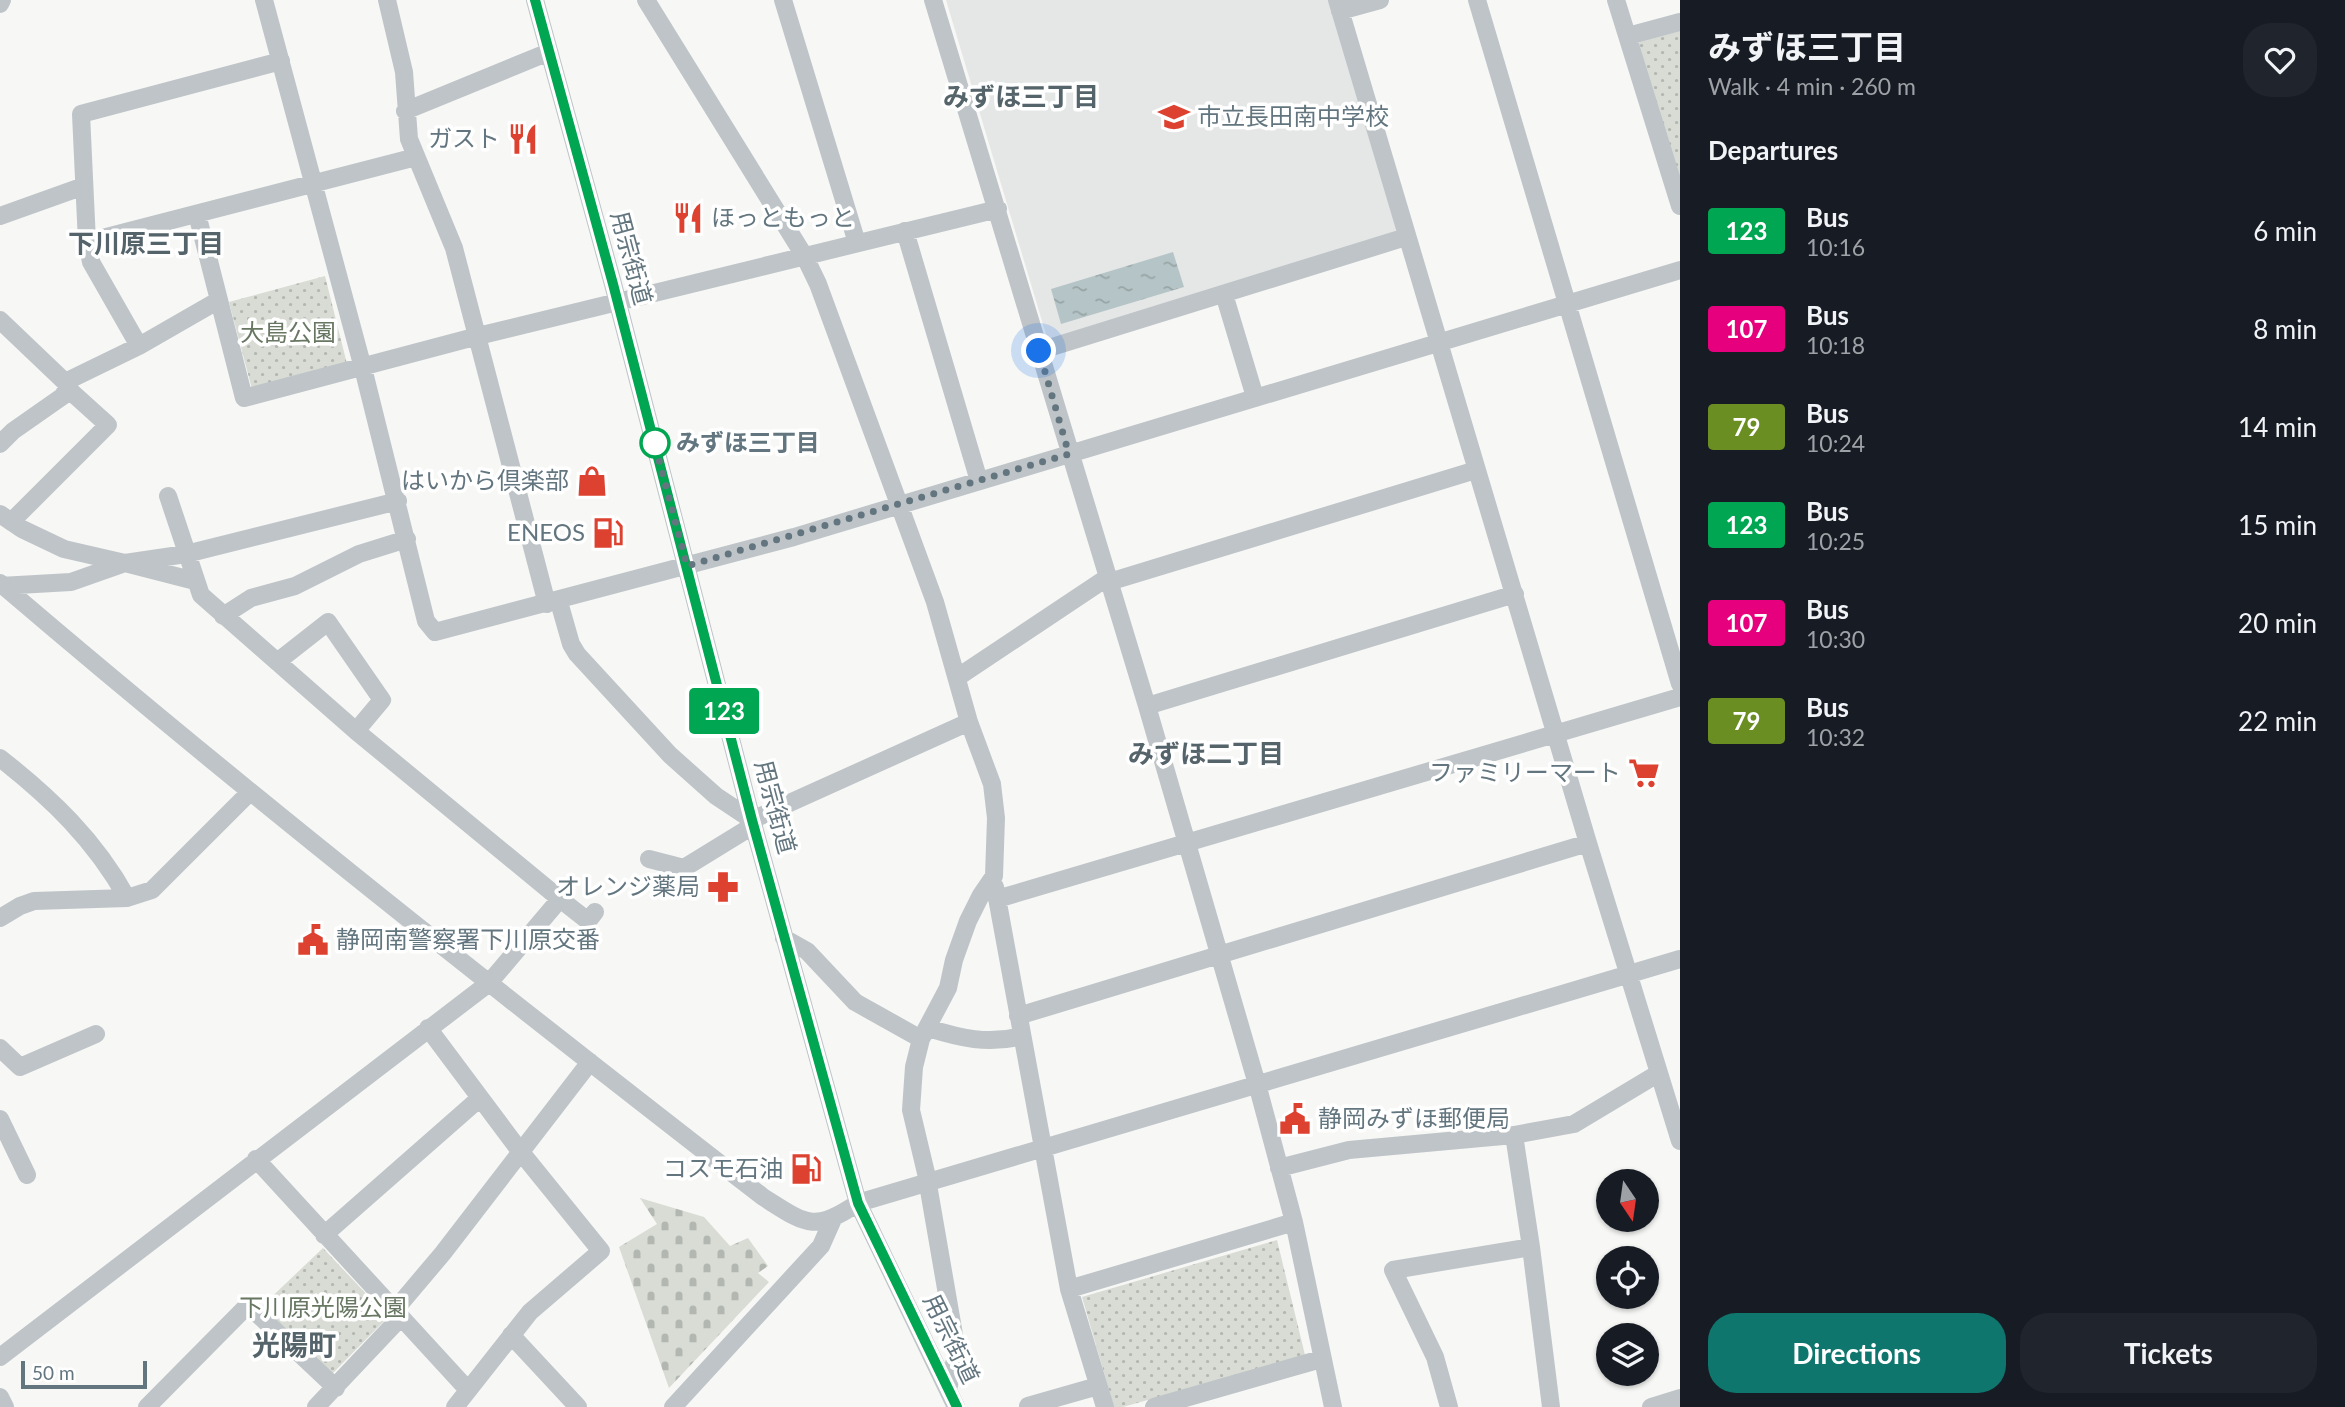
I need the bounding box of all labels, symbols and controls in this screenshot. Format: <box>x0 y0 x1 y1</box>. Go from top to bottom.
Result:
button: heart <box>2243 23 2317 97</box>
text: みずほ三丁目 <box>1708 26 1906 66</box>
text: Walk · 4 min · 260 m <box>1708 72 1916 100</box>
district label: みずほ三丁目 <box>943 80 1099 112</box>
school or university icon: 市立長田南中学校 <box>1157 100 1191 134</box>
place label: 市立長田南中学校 <box>1197 101 1389 130</box>
restaurant icon: ガスト <box>506 122 540 156</box>
place label: ガスト <box>428 123 500 152</box>
text: Departures <box>1708 134 1838 166</box>
restaurant icon: ほっともっと <box>671 201 705 235</box>
text: Bus <box>1806 201 1849 233</box>
place label: ほっともっと <box>711 202 855 231</box>
street label: 用宗街道 <box>606 207 659 308</box>
text: 6 min <box>2253 215 2317 247</box>
text: 123 <box>1726 216 1767 245</box>
district label: 下川原三丁目 <box>68 227 224 259</box>
text: 10:16 <box>1806 233 1865 261</box>
text: Bus <box>1806 299 1849 331</box>
text: 8 min <box>2253 313 2317 345</box>
text: 107 <box>1726 314 1767 343</box>
park label: 大島公園 <box>240 317 336 346</box>
text: 10:18 <box>1806 331 1865 359</box>
your location <box>1021 333 1056 368</box>
text: Bus <box>1806 397 1849 429</box>
text: 14 min <box>2238 411 2317 443</box>
text: 79 <box>1733 412 1760 441</box>
place label: みずほ三丁目 <box>676 427 820 456</box>
marker: みずほ三丁目 <box>640 428 670 458</box>
text: 10:24 <box>1806 429 1865 457</box>
shop icon: はいから倶楽部 <box>575 464 609 498</box>
place label: はいから倶楽部 <box>401 465 569 494</box>
text: Bus <box>1806 495 1849 527</box>
text: 15 min <box>2238 509 2317 541</box>
text: 123 <box>1726 510 1767 539</box>
fuel station icon: ENEOS <box>591 516 625 550</box>
place label: ENEOS <box>507 517 585 546</box>
text: 10:25 <box>1806 527 1865 555</box>
text: Bus <box>1806 593 1849 625</box>
text: 20 min <box>2238 607 2317 639</box>
text: 107 <box>1726 608 1767 637</box>
text: 10:30 <box>1806 625 1865 653</box>
line badge: 123 <box>684 688 764 734</box>
text: Bus <box>1806 691 1849 723</box>
text: 123 <box>703 696 745 725</box>
text: 22 min <box>2238 705 2317 737</box>
text: 79 <box>1733 706 1760 735</box>
text: 10:32 <box>1806 723 1865 751</box>
district label: みずほ二丁目 <box>1128 737 1284 769</box>
street label: 用宗街道 <box>750 756 803 857</box>
supermarket icon: ファミリーマート <box>1627 756 1661 790</box>
place label: ファミリーマート <box>1429 757 1621 786</box>
pharmacy icon: オレンジ薬局 <box>706 870 740 904</box>
place label: オレンジ薬局 <box>556 871 700 900</box>
public building icon: 静岡南警察署下川原交番 <box>296 923 330 957</box>
place label: 静岡南警察署下川原交番 <box>336 924 600 953</box>
public building icon: 静岡みずほ郵便局 <box>1278 1102 1312 1136</box>
place label: 静岡みずほ郵便局 <box>1318 1103 1510 1132</box>
fuel station icon: コスモ石油 <box>789 1152 823 1186</box>
place label: コスモ石油 <box>663 1153 783 1182</box>
north arrow <box>1596 1169 1659 1232</box>
map controls <box>1596 1169 1659 1386</box>
button: locate <box>1596 1246 1659 1309</box>
street label: 用宗街道 <box>918 1289 986 1388</box>
park label: 下川原光陽公園 <box>239 1292 407 1321</box>
button: Directions <box>1708 1313 2006 1393</box>
button: Tickets <box>2020 1313 2317 1393</box>
button: layers <box>1596 1323 1659 1386</box>
district label: 光陽町 <box>252 1327 336 1361</box>
scale bar <box>21 1358 147 1390</box>
text: 50 m <box>32 1361 75 1384</box>

